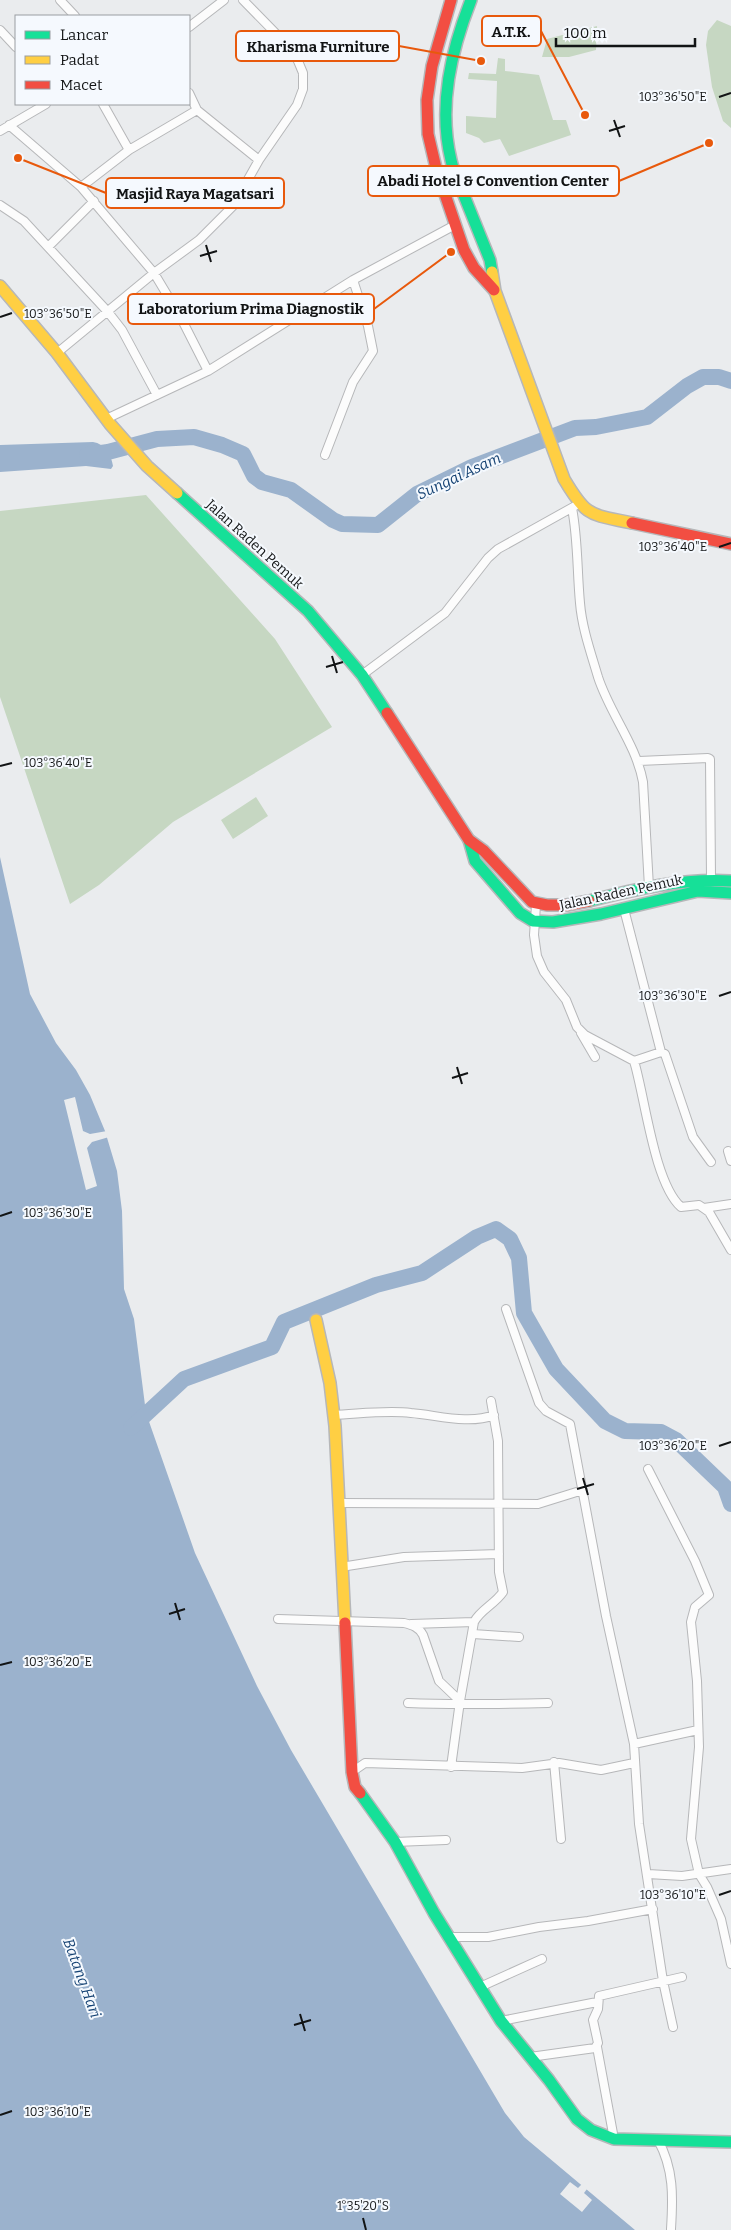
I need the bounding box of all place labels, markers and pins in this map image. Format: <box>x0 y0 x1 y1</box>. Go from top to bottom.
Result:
callout: A.T.K. <box>482 16 541 46</box>
callout: Kharisma Furniture <box>236 31 399 61</box>
callout: Abadi Hotel & Convention Center <box>368 166 619 196</box>
callout: Masjid Raya Magatsari <box>106 178 284 208</box>
callout: Laboratorium Prima Diagnostik <box>128 294 374 324</box>

